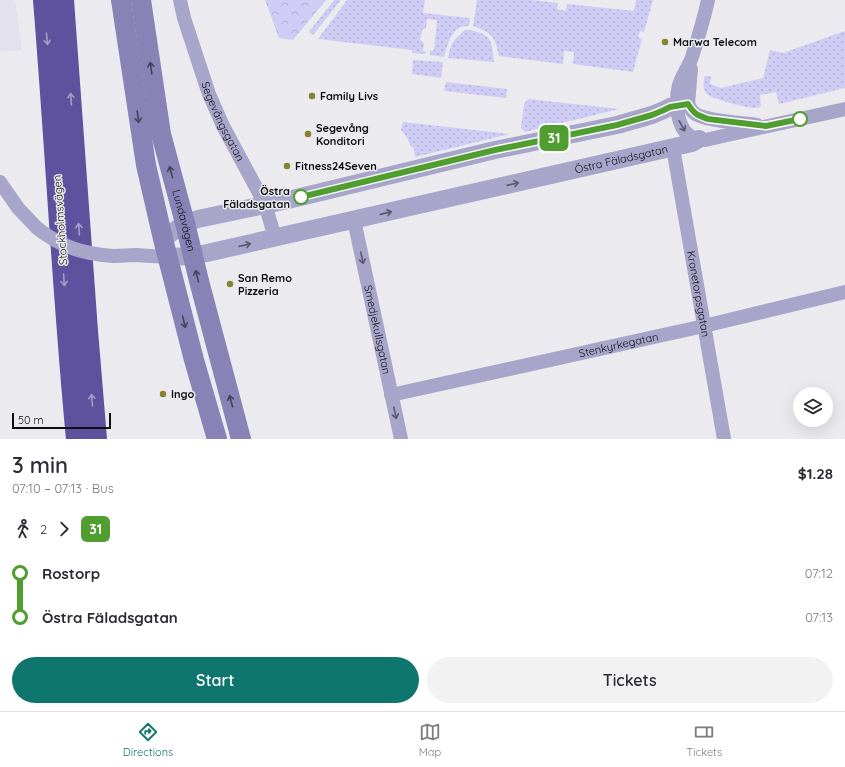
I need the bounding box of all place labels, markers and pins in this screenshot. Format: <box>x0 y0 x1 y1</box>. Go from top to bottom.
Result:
place label: Marwa Telecom <box>673 35 757 49</box>
marker: Marwa Telecom <box>660 37 670 47</box>
place label: Family Livs <box>320 89 378 103</box>
marker: Family Livs <box>307 91 317 101</box>
unlabelled marker <box>792 111 808 127</box>
place label: Segevång Konditori <box>316 121 369 148</box>
marker: Segevång Konditori <box>303 129 313 139</box>
place label: Fitness24Seven <box>295 159 377 173</box>
marker: Fitness24Seven <box>282 161 292 171</box>
place label: Östra Fäladsgatan <box>223 184 290 211</box>
marker: Östra Fäladsgatan <box>293 189 309 205</box>
place label: San Remo Pizzeria <box>238 271 292 298</box>
marker: San Remo Pizzeria <box>225 279 235 289</box>
place label: Ingo <box>171 387 194 401</box>
marker: Ingo <box>158 389 168 399</box>

